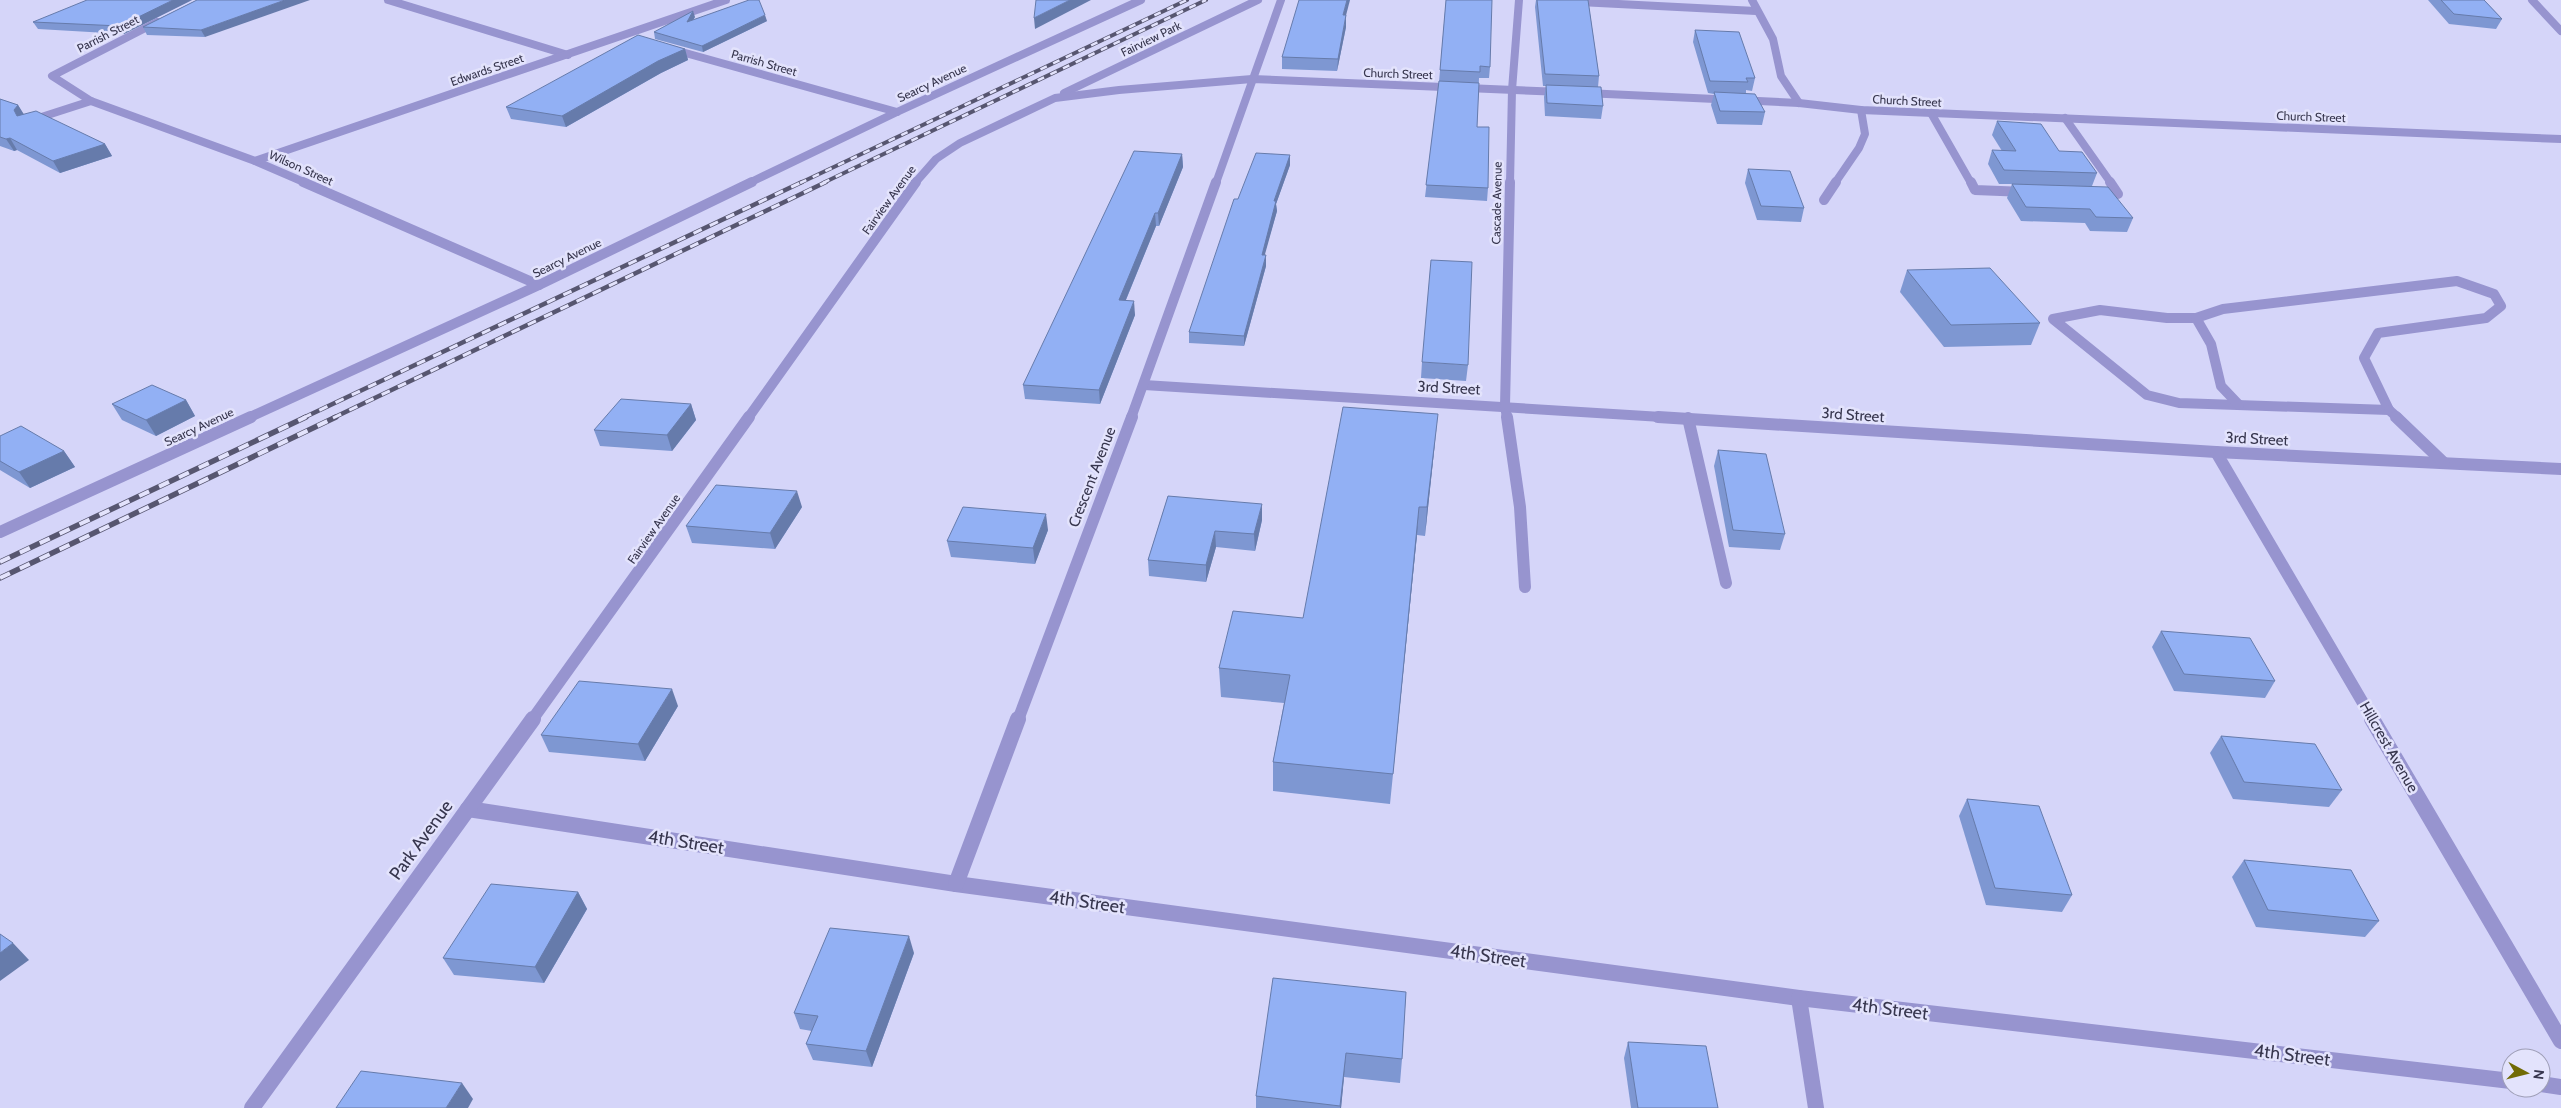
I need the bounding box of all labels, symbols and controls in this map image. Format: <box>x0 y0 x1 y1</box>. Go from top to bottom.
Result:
street label: Parrish Street <box>74 12 141 56</box>
street label: Fairview Park <box>1118 17 1184 60</box>
street label: Parrish Street <box>730 46 799 79</box>
street label: Edwards Street <box>448 50 525 89</box>
street label: Searcy Avenue <box>895 60 969 105</box>
street label: Church Street <box>1363 65 1433 82</box>
street label: Church Street <box>1872 91 1942 110</box>
street label: Church Street <box>2276 108 2346 125</box>
street label: Wilson Street <box>267 147 336 188</box>
street label: Cascade Avenue <box>1488 161 1505 245</box>
street label: Fairview Avenue <box>859 162 919 237</box>
street label: Searcy Avenue <box>530 234 604 281</box>
street label: 3rd Street <box>1417 377 1481 399</box>
street label: Searcy Avenue <box>162 404 236 449</box>
street label: 3rd Street <box>1821 404 1885 426</box>
street label: Crescent Avenue <box>1065 424 1120 530</box>
street label: 3rd Street <box>2225 428 2289 450</box>
street label: Fairview Avenue <box>624 491 683 566</box>
street label: Hillcrest Avenue <box>2356 698 2422 796</box>
street label: Park Avenue <box>385 796 457 884</box>
street label: 4th Street <box>646 825 726 859</box>
street label: 4th Street <box>1048 886 1126 918</box>
street label: 4th Street <box>1449 940 1527 972</box>
street label: 4th Street <box>1851 993 1929 1025</box>
street label: 4th Street <box>2253 1039 2331 1071</box>
north arrow <box>2501 1048 2551 1098</box>
text: N <box>2529 1069 2548 1081</box>

